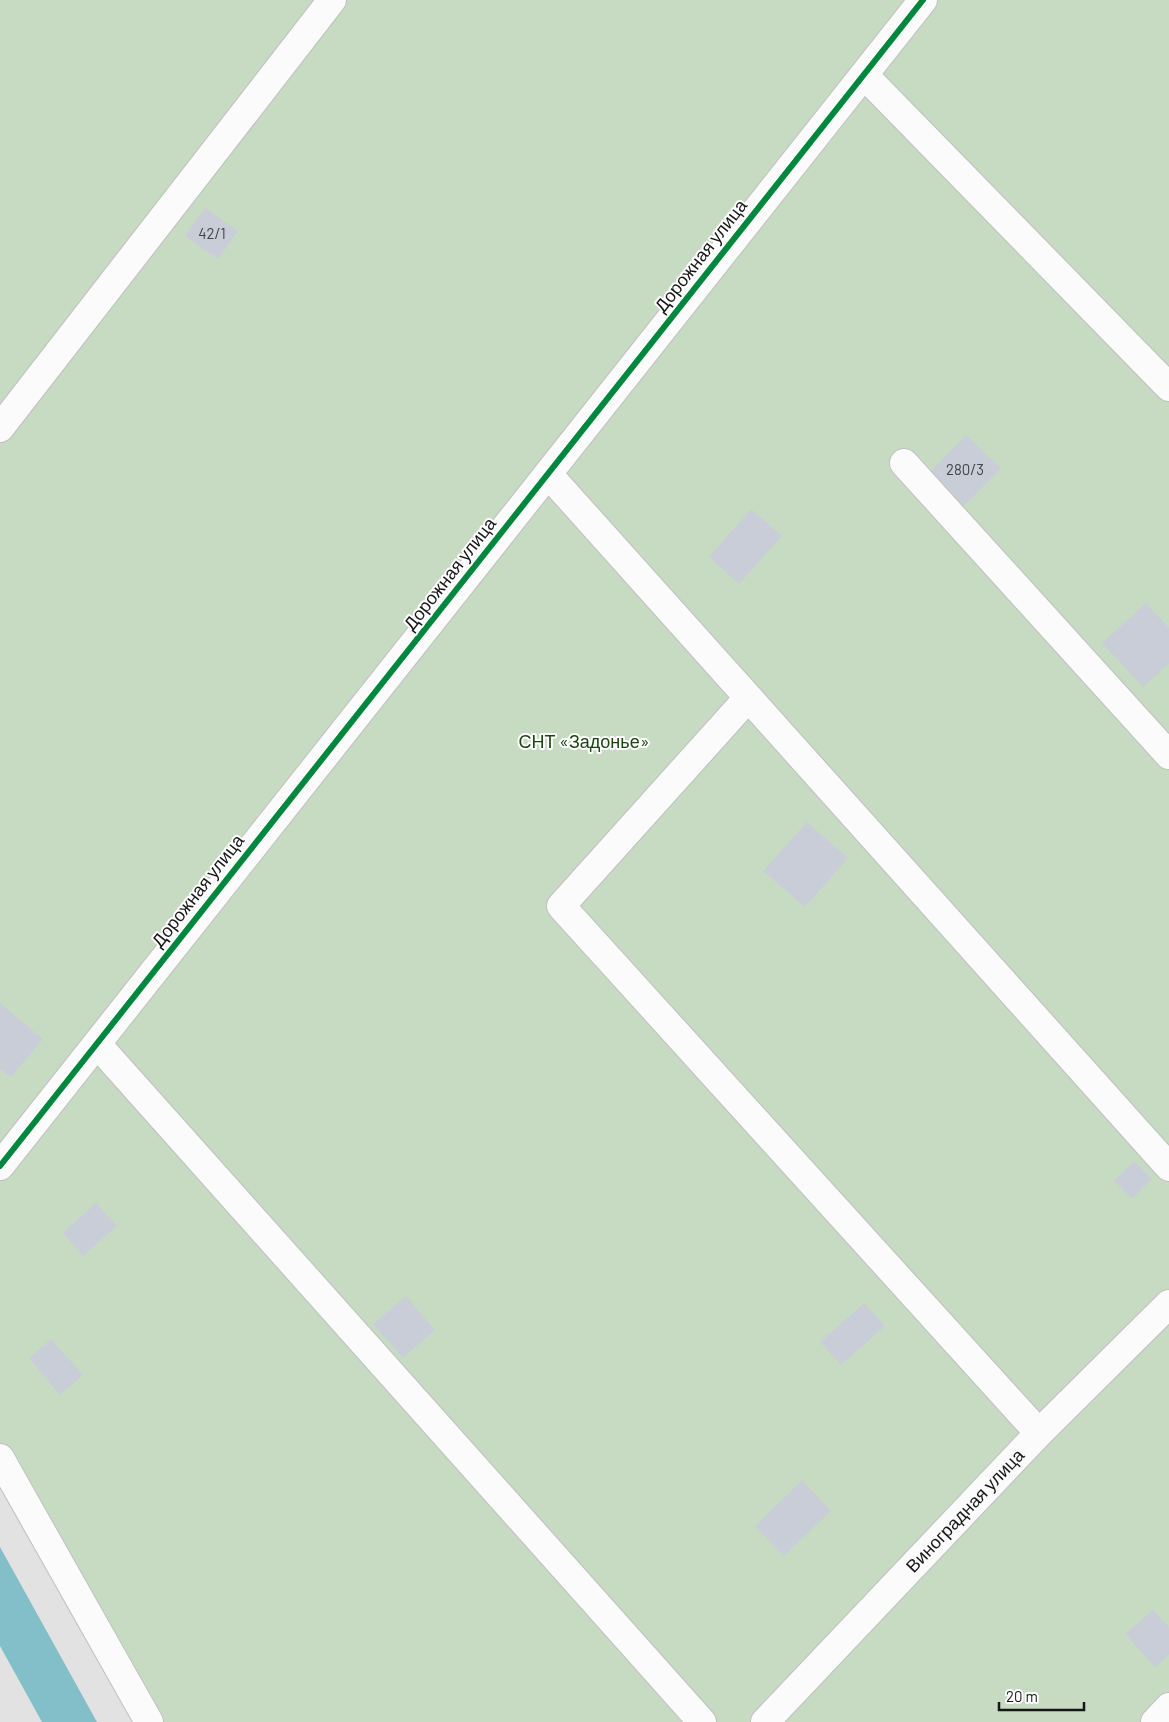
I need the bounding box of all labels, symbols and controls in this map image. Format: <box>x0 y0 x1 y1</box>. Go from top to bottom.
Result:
street label: Дорожная улица <box>649 194 752 316</box>
house number: 42/1 <box>198 224 226 242</box>
house number: 280/3 <box>946 460 984 478</box>
street label: Дорожная улица <box>398 512 501 634</box>
park label: СНТ «Задонье» <box>519 730 649 752</box>
street label: Дорожная улица <box>146 829 249 951</box>
street label: Виноградная улица <box>901 1443 1029 1576</box>
scale bar <box>999 1680 1084 1712</box>
text: 20 m <box>1006 1687 1038 1705</box>

